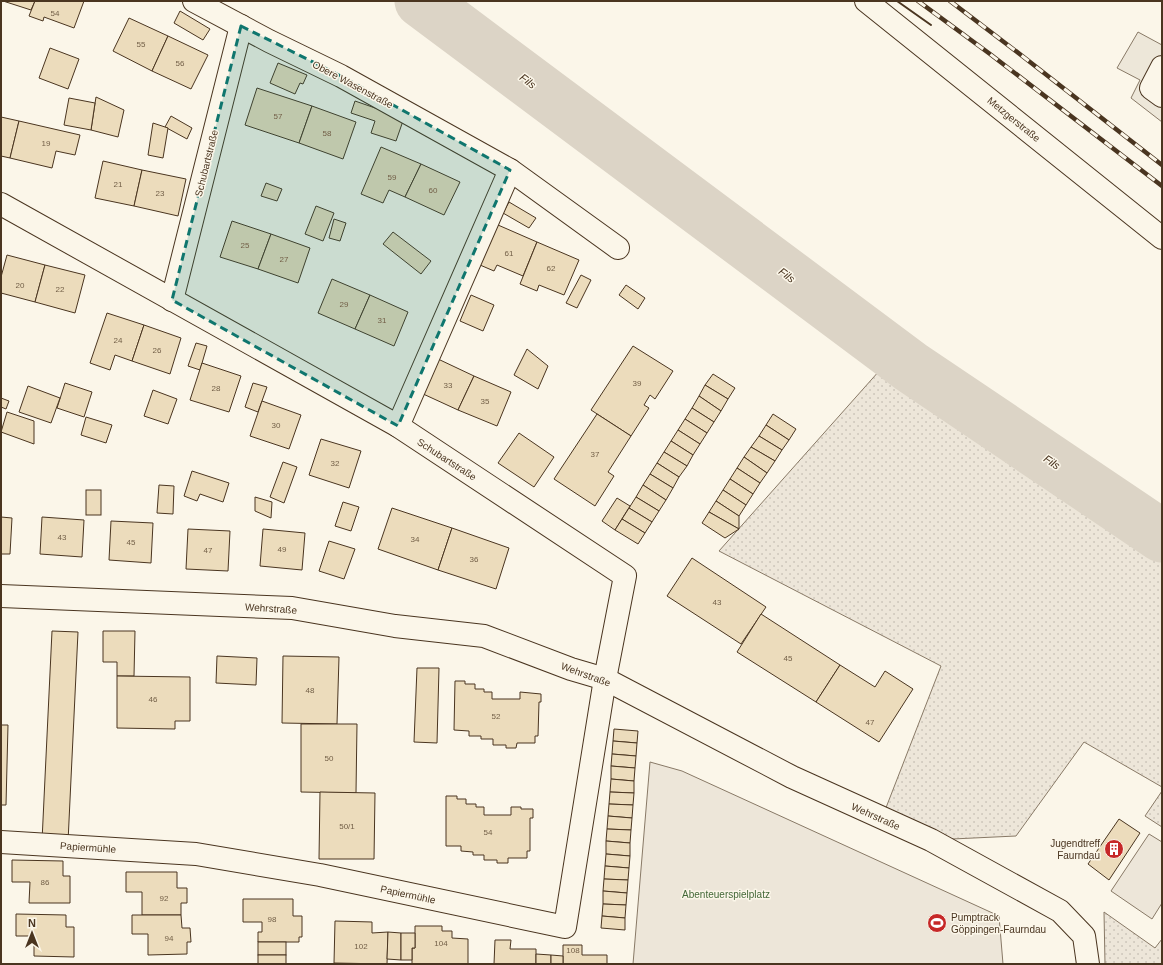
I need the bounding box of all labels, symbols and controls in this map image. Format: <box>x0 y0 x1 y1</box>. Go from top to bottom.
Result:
house number: 54 <box>51 9 60 18</box>
house number: 55 <box>137 40 146 49</box>
house number: 56 <box>176 59 185 68</box>
street label: Obere Wasenstraße <box>311 59 395 111</box>
water label: Fils <box>518 71 539 91</box>
street label: Metzgerstraße <box>985 95 1043 144</box>
house number: 57 <box>274 112 283 121</box>
street label: Schubartstraße <box>193 128 220 198</box>
house number: 58 <box>323 129 332 138</box>
house number: 19 <box>42 139 51 148</box>
house number: 59 <box>388 173 397 182</box>
house number: 21 <box>114 180 123 189</box>
house number: 60 <box>429 186 438 195</box>
house number: 23 <box>156 189 165 198</box>
house number: 25 <box>241 241 250 250</box>
house number: 61 <box>505 249 514 258</box>
house number: 27 <box>280 255 289 264</box>
house number: 62 <box>547 264 556 273</box>
water label: Fils <box>777 265 798 285</box>
house number: 20 <box>16 281 25 290</box>
house number: 22 <box>56 285 65 294</box>
house number: 29 <box>340 300 349 309</box>
house number: 31 <box>378 316 387 325</box>
house number: 24 <box>114 336 123 345</box>
house number: 26 <box>153 346 162 355</box>
house number: 39 <box>633 379 642 388</box>
house number: 33 <box>444 381 453 390</box>
house number: 28 <box>212 384 221 393</box>
house number: 35 <box>481 397 490 406</box>
house number: 30 <box>272 421 281 430</box>
street label: Schubartstraße <box>415 436 479 483</box>
house number: 37 <box>591 450 600 459</box>
water label: Fils <box>1042 452 1063 472</box>
house number: 32 <box>331 459 340 468</box>
house number: 43 <box>58 533 67 542</box>
house number: 34 <box>411 535 420 544</box>
house number: 45 <box>127 538 136 547</box>
house number: 49 <box>278 545 287 554</box>
house number: 47 <box>204 546 213 555</box>
house number: 36 <box>470 555 479 564</box>
house number: 43 <box>713 598 722 607</box>
street label: Wehrstraße <box>245 601 298 616</box>
house number: 45 <box>784 654 793 663</box>
street label: Wehrstraße <box>559 660 613 689</box>
house number: 48 <box>306 686 315 695</box>
house number: 46 <box>149 695 158 704</box>
house number: 52 <box>492 712 501 721</box>
house number: 47 <box>866 718 875 727</box>
house number: 50 <box>325 754 334 763</box>
street label: Wehrstraße <box>850 801 902 832</box>
house number: 50/1 <box>339 822 355 831</box>
house number: 54 <box>484 828 493 837</box>
place label: Jugendtreff Faurndau <box>1050 838 1100 861</box>
building icon: Jugendtreff Faurndau <box>1103 838 1125 860</box>
street label: Papiermühle <box>60 840 117 855</box>
house number: 86 <box>41 878 50 887</box>
street label: Papiermühle <box>379 883 437 906</box>
park label: Abenteuerspielplatz <box>682 889 770 900</box>
house number: 92 <box>160 894 169 903</box>
sports icon: Pumptrack Göppingen-Faurndau <box>926 912 948 934</box>
place label: Pumptrack Göppingen-Faurndau <box>951 912 1046 935</box>
north arrow <box>12 913 52 953</box>
house number: 98 <box>268 915 277 924</box>
text: N <box>28 917 36 929</box>
house number: 94 <box>165 934 174 943</box>
house number: 104 <box>434 939 448 948</box>
house number: 102 <box>354 942 368 951</box>
house number: 108 <box>566 946 580 955</box>

